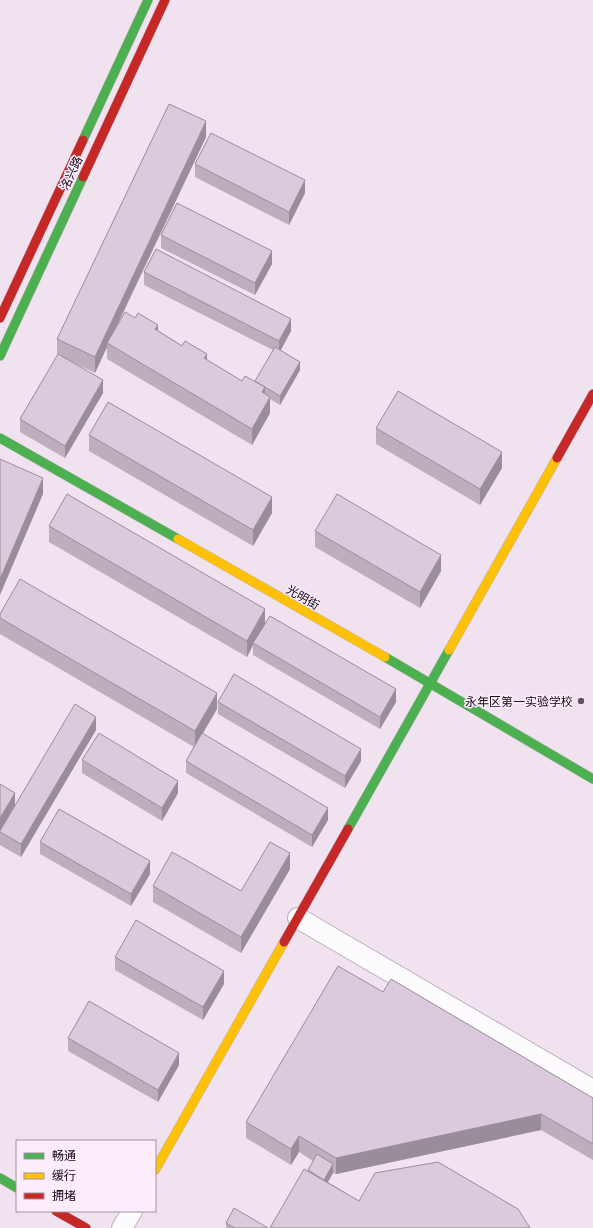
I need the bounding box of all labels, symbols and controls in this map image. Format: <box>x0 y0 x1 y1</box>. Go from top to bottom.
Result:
street label: 洺兴路 <box>57 154 85 192</box>
street label: 光明街 <box>284 582 322 612</box>
place label: 永年区第一实验学校 <box>465 694 573 709</box>
marker: 永年区第一实验学校 <box>576 696 586 706</box>
legend <box>16 1140 156 1212</box>
text: 畅通 <box>52 1148 76 1163</box>
text: 缓行 <box>52 1168 76 1183</box>
text: 拥堵 <box>52 1188 76 1203</box>

